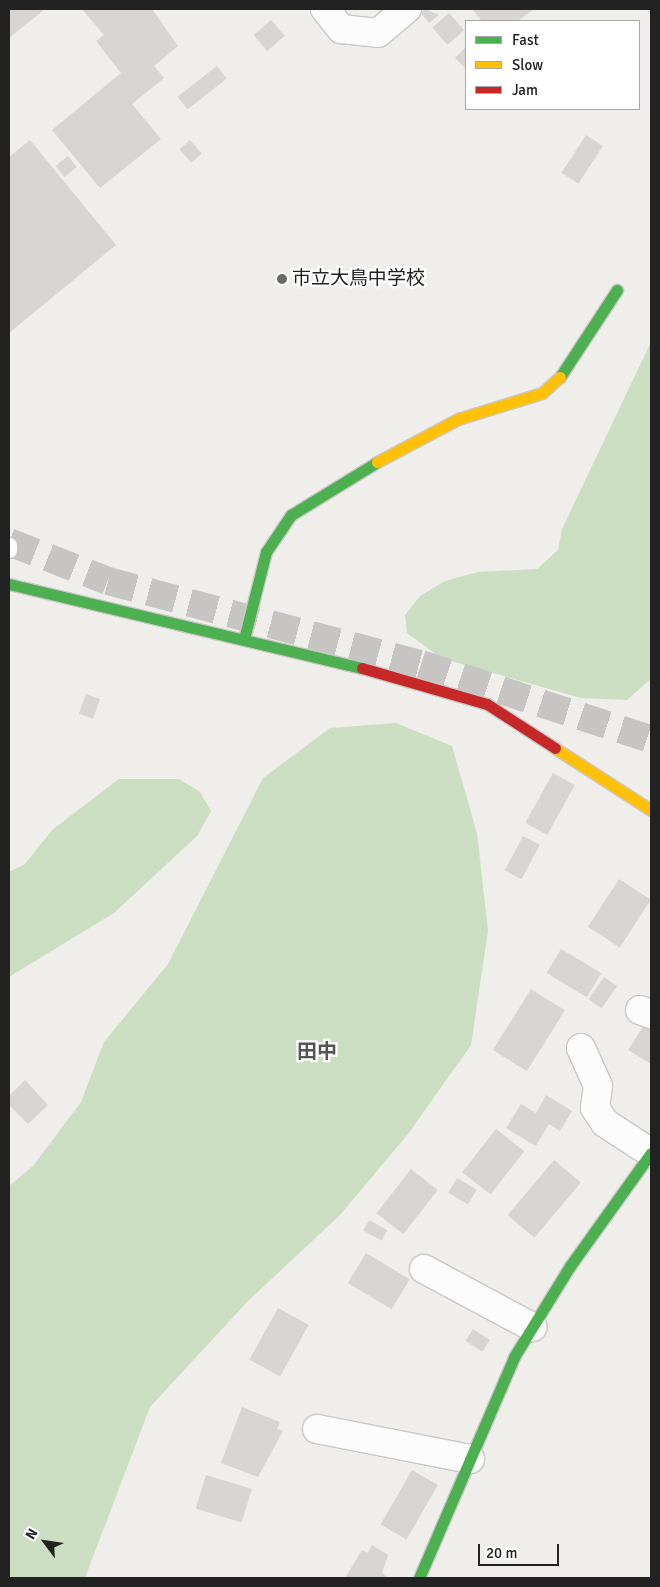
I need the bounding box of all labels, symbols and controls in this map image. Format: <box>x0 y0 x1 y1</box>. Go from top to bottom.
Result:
legend <box>465 20 640 110</box>
text: Fast <box>512 31 539 49</box>
text: Slow <box>512 56 543 74</box>
text: Jam <box>512 81 538 99</box>
place label: 市立大鳥中学校 <box>292 268 425 290</box>
marker: 市立大鳥中学校 <box>276 273 288 285</box>
district label: 田中 <box>297 1039 337 1063</box>
north arrow <box>20 1517 70 1567</box>
text: N <box>22 1525 42 1543</box>
scale bar <box>480 1534 561 1566</box>
text: 20 m <box>486 1544 517 1562</box>

